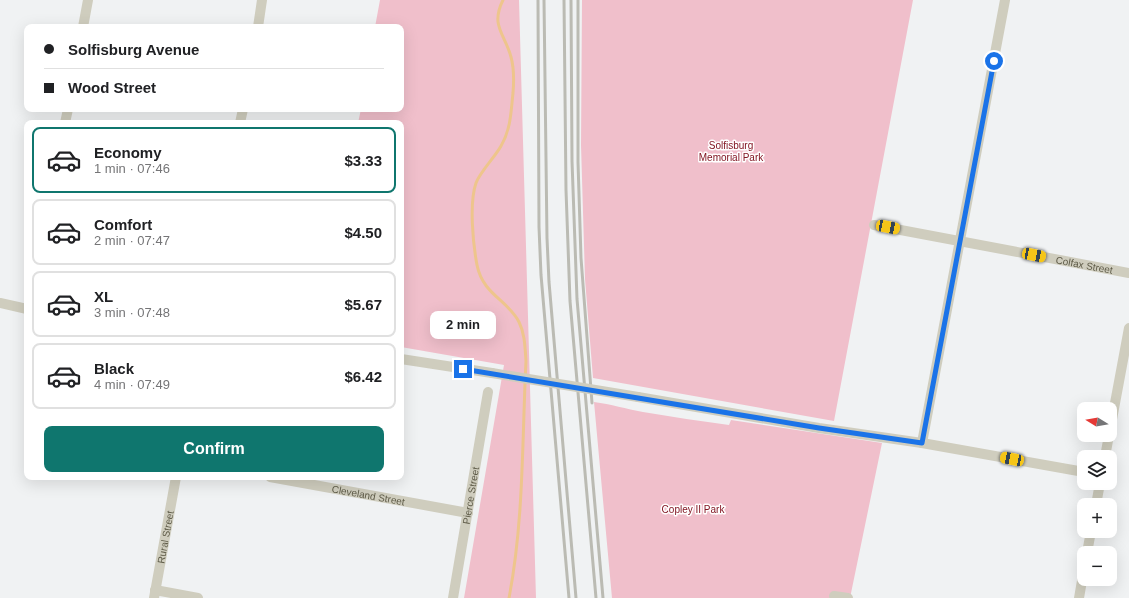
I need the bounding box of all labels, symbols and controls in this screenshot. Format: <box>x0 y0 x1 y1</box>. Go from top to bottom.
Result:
text: Solfisburg Avenue <box>68 41 199 58</box>
route start <box>985 52 1003 70</box>
text: Wood Street <box>68 79 156 96</box>
park label: Solfisburg Memorial Park <box>699 140 764 163</box>
icon: car <box>46 142 82 178</box>
text: Economy <box>94 144 162 161</box>
text: $3.33 <box>344 152 382 169</box>
text: 1 min · 07:46 <box>94 161 170 176</box>
icon: car <box>46 214 82 250</box>
text: Comfort <box>94 216 152 233</box>
car <box>875 219 901 235</box>
text: $4.50 <box>344 224 382 241</box>
text: 2 min · 07:47 <box>94 233 170 248</box>
car <box>1021 247 1047 263</box>
street label: Colfax Street <box>1055 254 1114 275</box>
icon: car <box>46 286 82 322</box>
text: XL <box>94 288 113 305</box>
text: $5.67 <box>344 296 382 313</box>
text: 3 min · 07:48 <box>94 305 170 320</box>
callout: 2 min <box>430 311 496 339</box>
text: 2 min <box>446 317 480 332</box>
icon: car <box>46 358 82 394</box>
text: Black <box>94 360 134 377</box>
route end <box>454 360 472 378</box>
text: $6.42 <box>344 368 382 385</box>
text: 4 min · 07:49 <box>94 377 170 392</box>
north arrow <box>1077 402 1117 442</box>
map controls <box>1077 402 1117 586</box>
button: Confirm <box>44 426 384 472</box>
button: layers <box>1077 450 1117 490</box>
car <box>999 451 1025 467</box>
street label: Pierce Street <box>460 466 481 525</box>
street label: Cleveland Street <box>331 483 406 507</box>
button: + <box>1077 498 1117 538</box>
park label: Copley II Park <box>662 504 725 515</box>
street label: Rural Street <box>155 510 175 564</box>
button: − <box>1077 546 1117 586</box>

